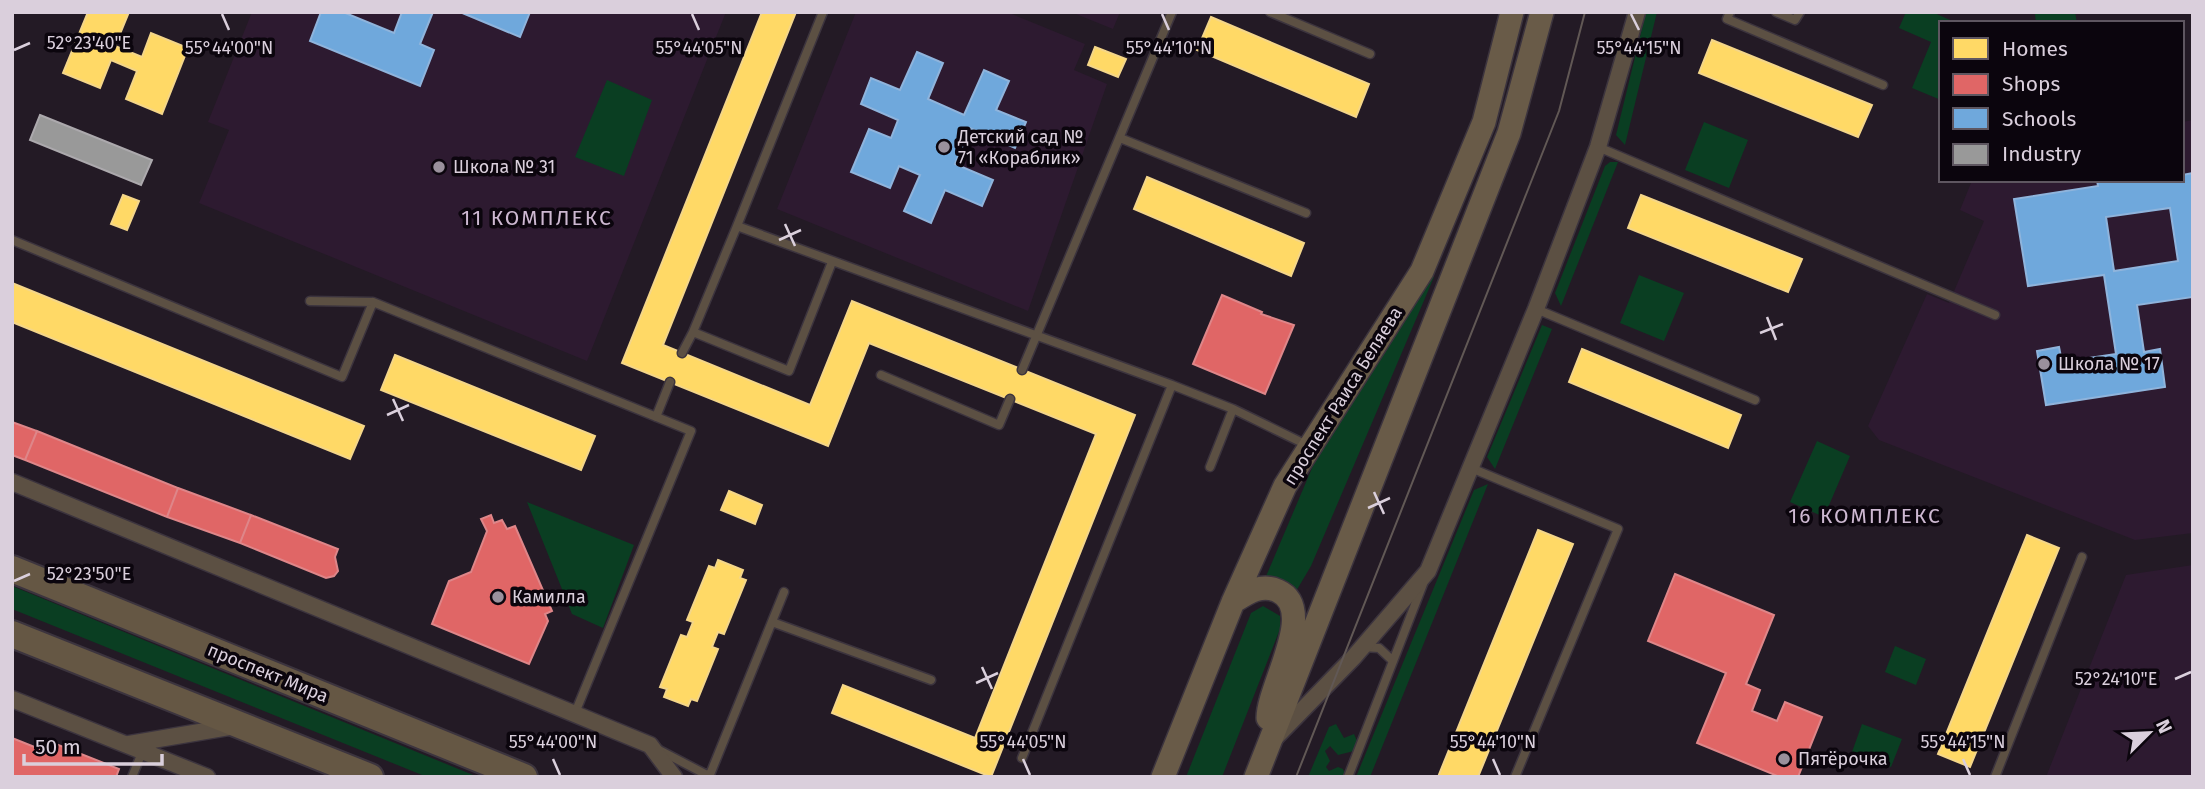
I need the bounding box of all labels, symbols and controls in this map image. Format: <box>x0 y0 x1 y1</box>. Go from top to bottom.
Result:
legend <box>1939 21 2184 182</box>
text: 52°23'40"E <box>47 32 131 54</box>
text: Homes <box>2002 36 2068 62</box>
text: 55°44'00"N <box>185 37 273 59</box>
text: 55°44'05"N <box>655 37 743 59</box>
text: 55°44'10"N <box>1126 37 1212 59</box>
text: 55°44'15"N <box>1596 37 1682 59</box>
text: Shops <box>2002 71 2060 97</box>
text: Schools <box>2002 106 2076 132</box>
place label: Детский сад № 71 «Кораблик» <box>957 126 1084 169</box>
marker: Детский сад № 71 «Кораблик» <box>936 139 952 155</box>
text: Industry <box>2002 141 2082 167</box>
place label: Школа № 31 <box>453 156 555 178</box>
marker: Школа № 31 <box>431 159 447 175</box>
district label: 11 КОМПЛЕКС <box>461 205 613 231</box>
street label: проспект Раиса Беляева <box>1279 303 1407 489</box>
place label: Школа № 17 <box>2058 353 2160 375</box>
marker: Школа № 17 <box>2036 356 2052 372</box>
district label: 16 КОМПЛЕКС <box>1788 503 1942 529</box>
text: 52°23'50"E <box>47 563 131 585</box>
place label: Камилла <box>512 586 586 608</box>
marker: Камилла <box>490 589 506 605</box>
street label: проспект Мира <box>204 639 332 707</box>
text: 52°24'10"E <box>2075 668 2157 690</box>
north arrow <box>2114 698 2184 768</box>
text: N <box>2151 716 2177 737</box>
scale bar <box>24 722 163 766</box>
text: 55°44'00"N <box>509 731 597 753</box>
text: 55°44'05"N <box>979 731 1067 753</box>
text: 55°44'10"N <box>1450 731 1536 753</box>
text: 55°44'15"N <box>1920 731 2006 753</box>
text: 50 m <box>35 734 81 760</box>
place label: Пятёрочка <box>1798 748 1888 770</box>
marker: Пятёрочка <box>1776 751 1792 767</box>

